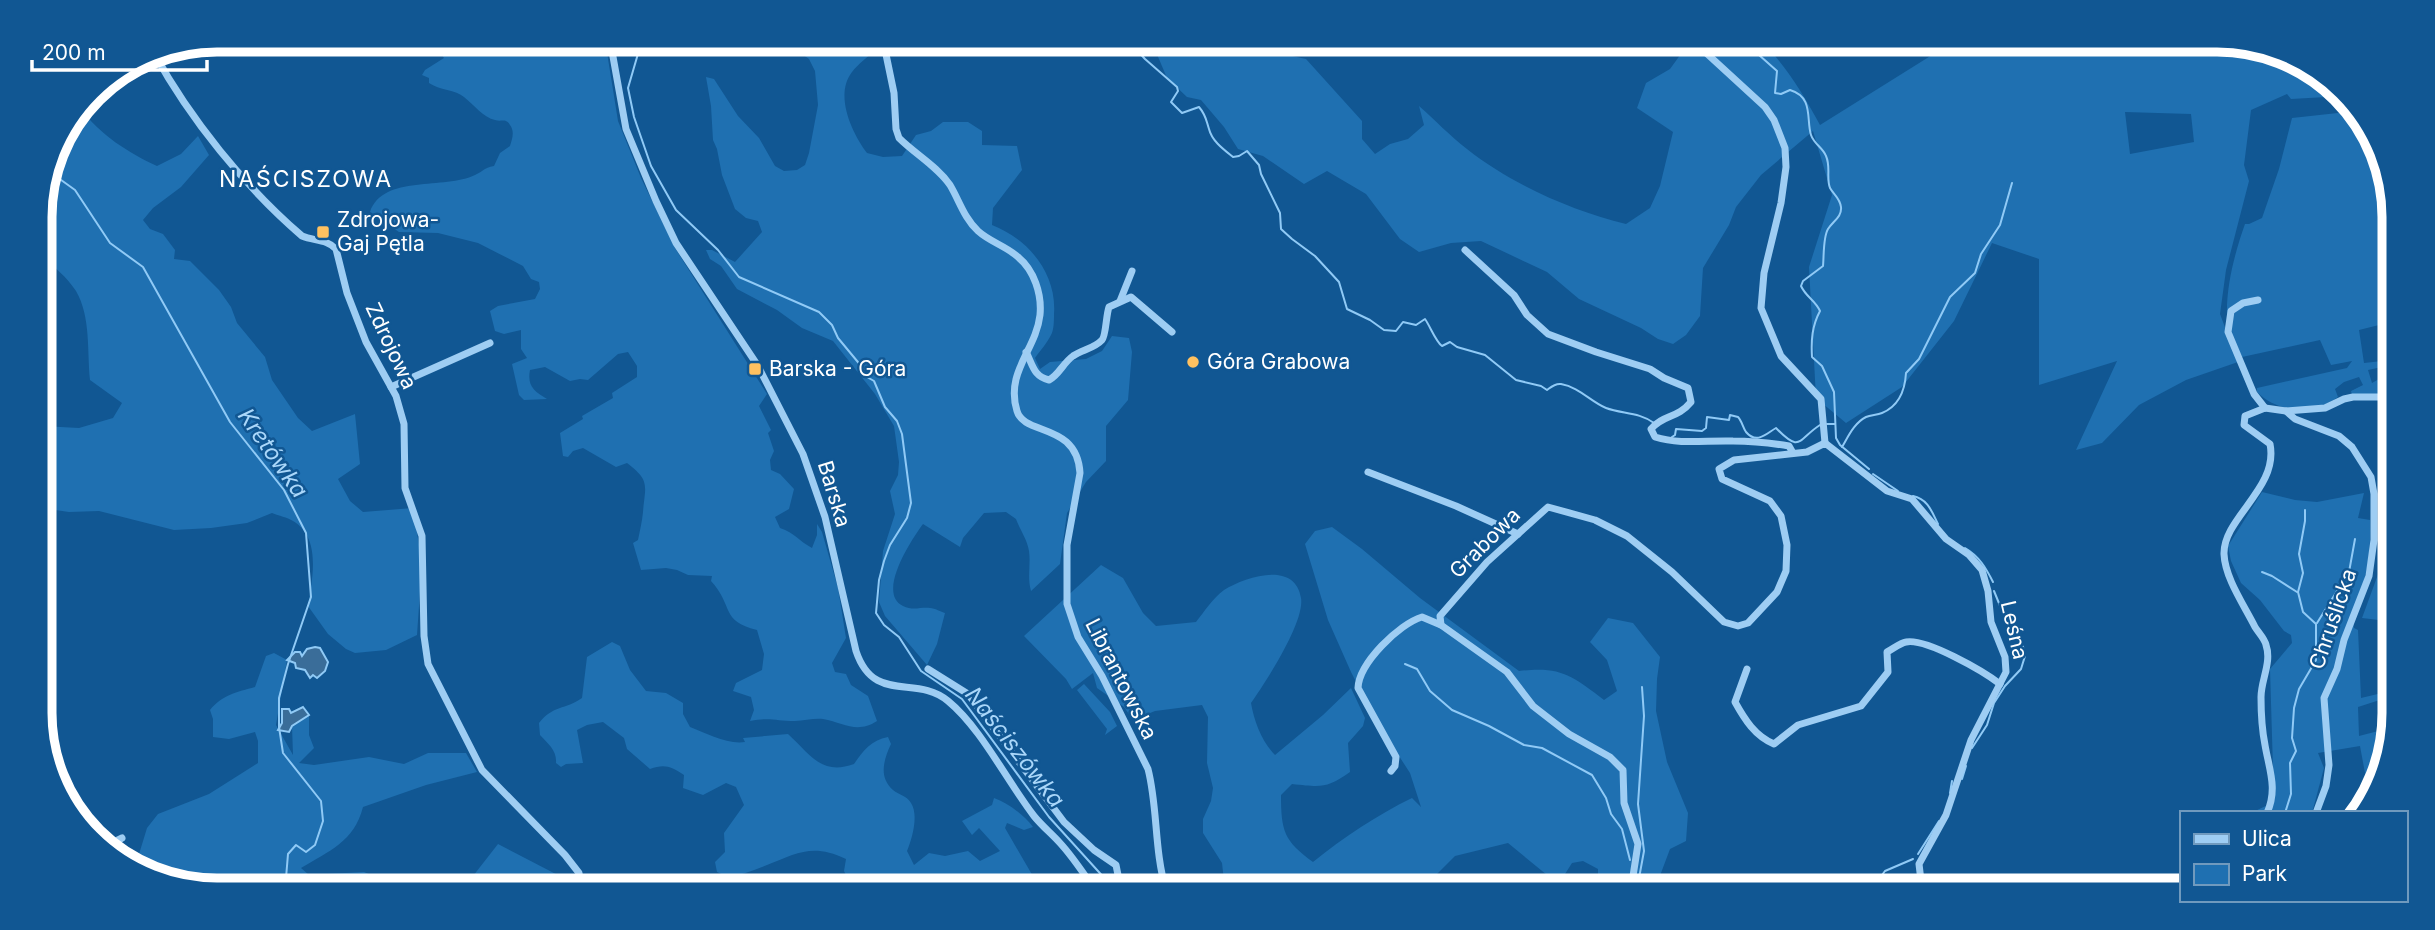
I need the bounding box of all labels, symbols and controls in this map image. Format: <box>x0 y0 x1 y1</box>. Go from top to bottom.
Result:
scale bar <box>32 28 206 72</box>
text: 200 m <box>42 40 106 65</box>
district label: NAŚCISZOWA <box>219 165 393 193</box>
place label: Zdrojowa- Gaj Pętla <box>337 207 439 256</box>
marker: Zdrojowa- Gaj Pętla <box>315 224 331 240</box>
street label: Zdrojowa <box>361 299 422 393</box>
place label: Góra Grabowa <box>1207 349 1350 374</box>
marker: Góra Grabowa <box>1185 354 1201 370</box>
place label: Barska - Góra <box>769 356 906 381</box>
marker: Barska - Góra <box>747 361 763 377</box>
water label: Kretówka <box>232 403 314 503</box>
street label: Barska <box>813 458 856 530</box>
street label: Grabowa <box>1444 502 1525 583</box>
street label: Chruślicka <box>2304 565 2361 672</box>
street label: Leśna <box>1996 598 2033 662</box>
street label: Librantowska <box>1080 614 1163 743</box>
water label: Naściszówka <box>959 681 1071 813</box>
legend <box>2180 811 2407 902</box>
text: Ulica <box>2242 826 2292 851</box>
text: Park <box>2242 861 2287 886</box>

